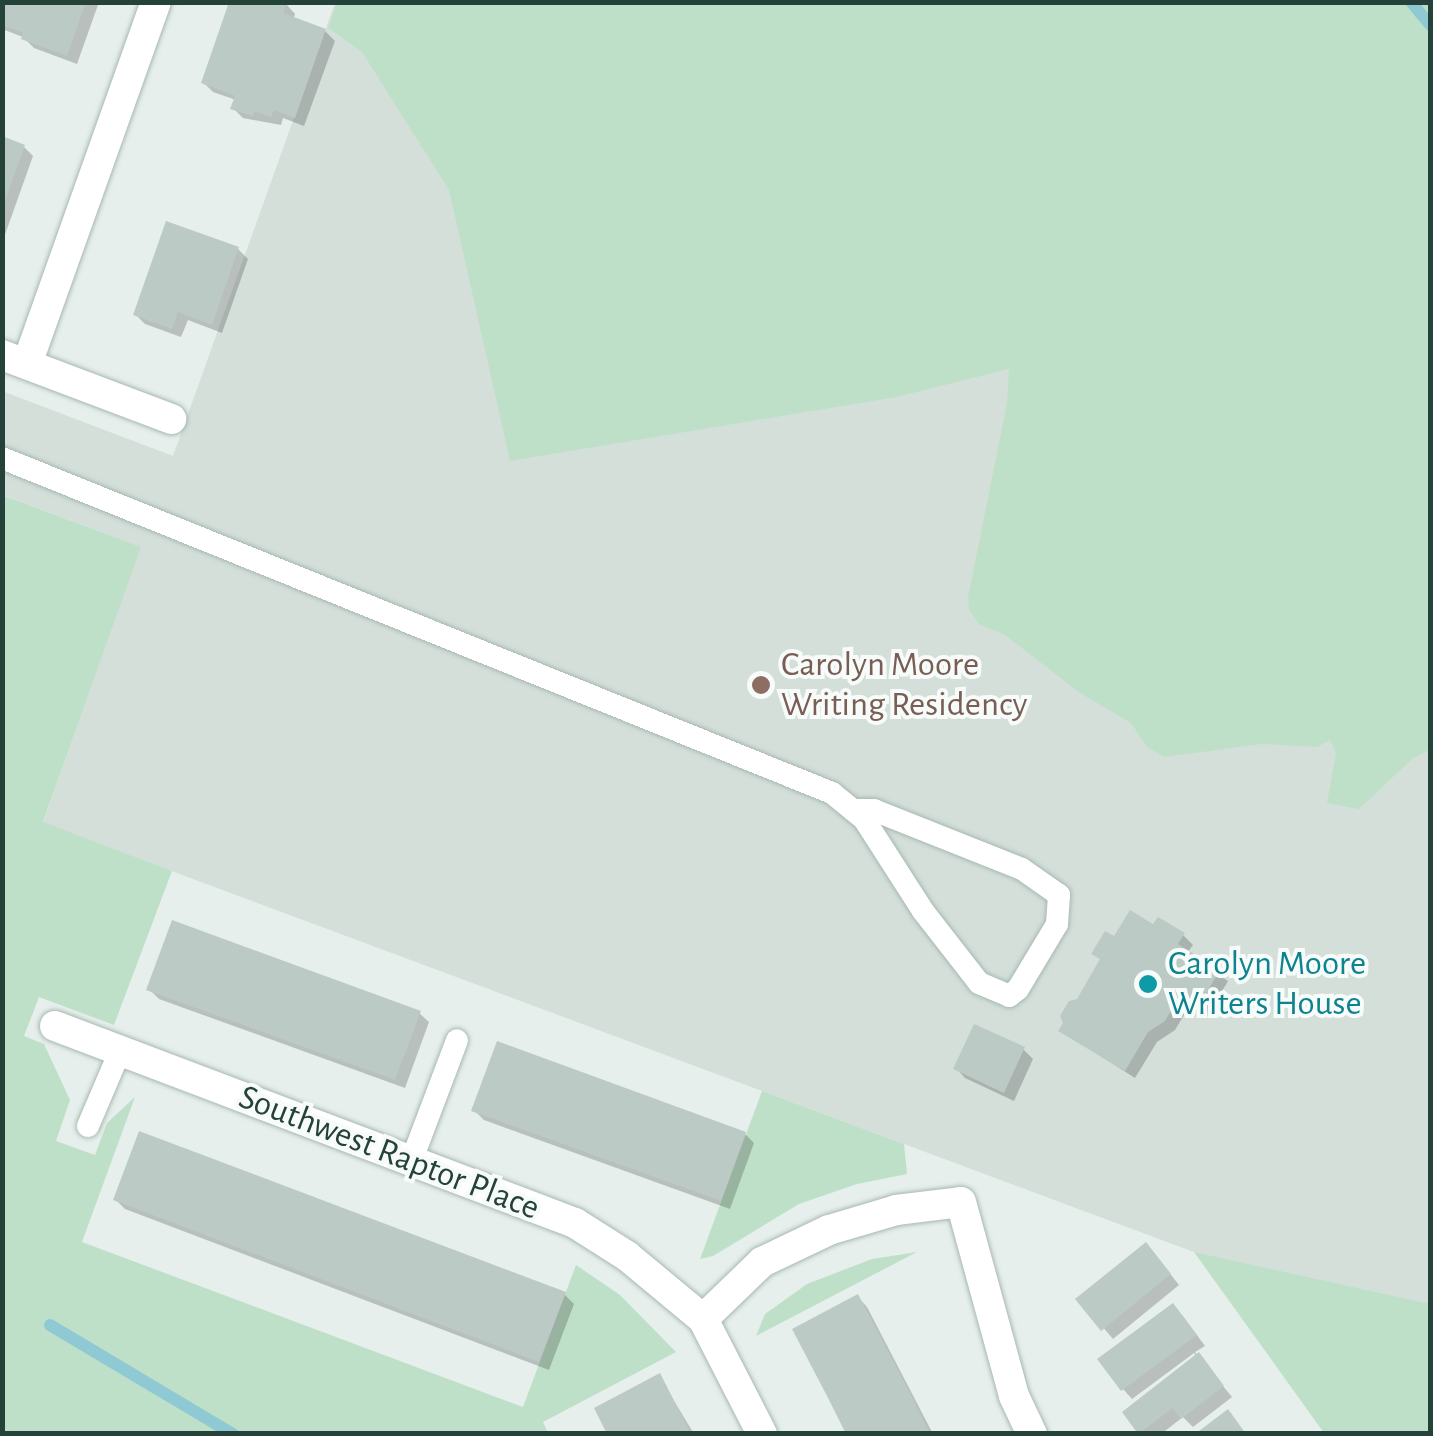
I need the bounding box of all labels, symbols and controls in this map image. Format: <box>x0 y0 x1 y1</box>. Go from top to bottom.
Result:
place label: Carolyn Moore Writing Residency <box>781 644 1027 726</box>
marker: Carolyn Moore Writing Residency <box>750 674 772 696</box>
place label: Carolyn Moore Writers House <box>1168 943 1366 1025</box>
marker: Carolyn Moore Writers House <box>1137 973 1159 995</box>
street label: Southwest Raptor Place <box>233 1076 545 1230</box>

